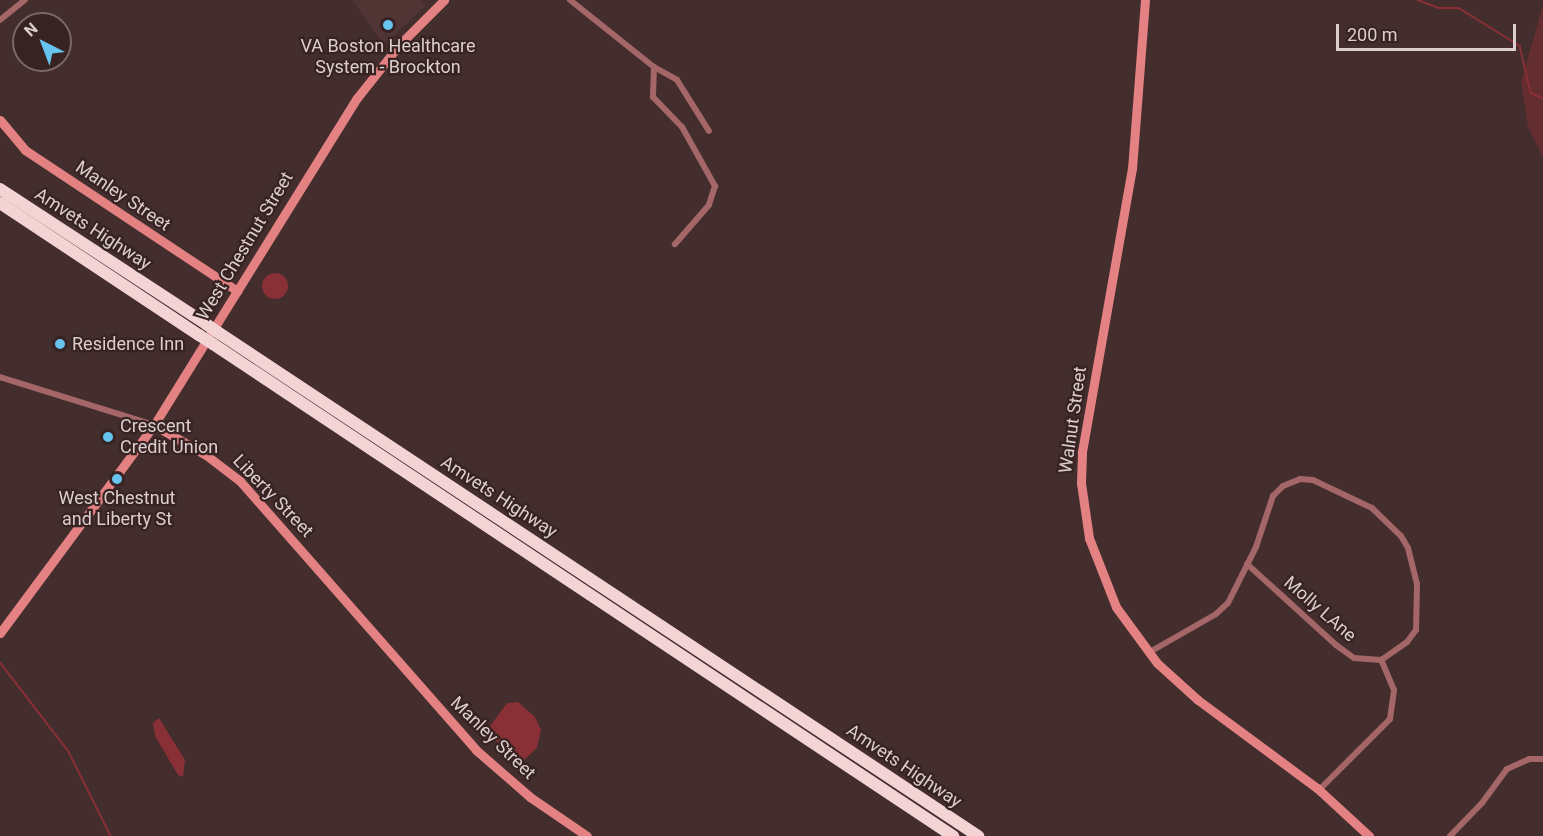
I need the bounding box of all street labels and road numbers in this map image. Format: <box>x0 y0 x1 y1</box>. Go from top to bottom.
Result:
street label: Manley Street <box>71 156 175 236</box>
street label: West Chestnut Street <box>192 168 298 324</box>
street label: Amvets Highway <box>31 183 155 275</box>
street label: Walnut Street <box>1055 365 1091 475</box>
street label: Liberty Street <box>228 450 318 542</box>
street label: Amvets Highway <box>437 451 561 543</box>
street label: Molly LAne <box>1279 572 1361 646</box>
street label: Manley Street <box>446 692 540 784</box>
street label: Amvets Highway <box>842 720 966 812</box>

